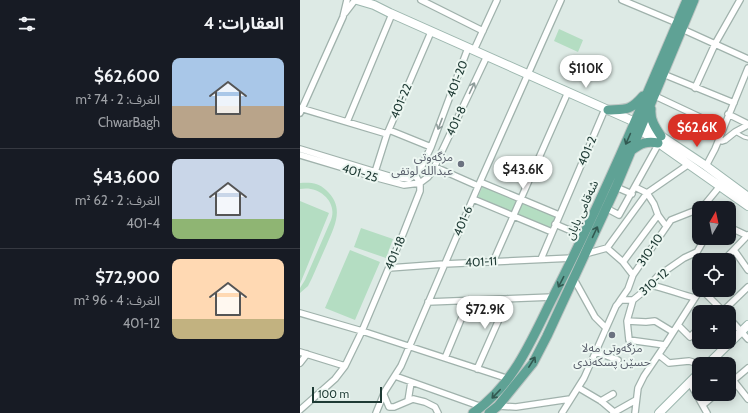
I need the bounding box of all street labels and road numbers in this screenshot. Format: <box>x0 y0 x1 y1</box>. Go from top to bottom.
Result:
street label: 401-20 <box>443 58 470 100</box>
street label: 401-22 <box>386 81 415 121</box>
street label: 401-8 <box>442 103 469 138</box>
street label: 401-2 <box>574 134 599 168</box>
street label: 401-25 <box>340 160 380 185</box>
street label: شەقامی بابان <box>562 178 601 242</box>
street label: 401-6 <box>450 203 476 238</box>
street label: 310-10 <box>633 231 666 269</box>
street label: 401-18 <box>381 234 408 272</box>
street label: 401-11 <box>465 253 497 270</box>
street label: 310-12 <box>636 265 671 298</box>

